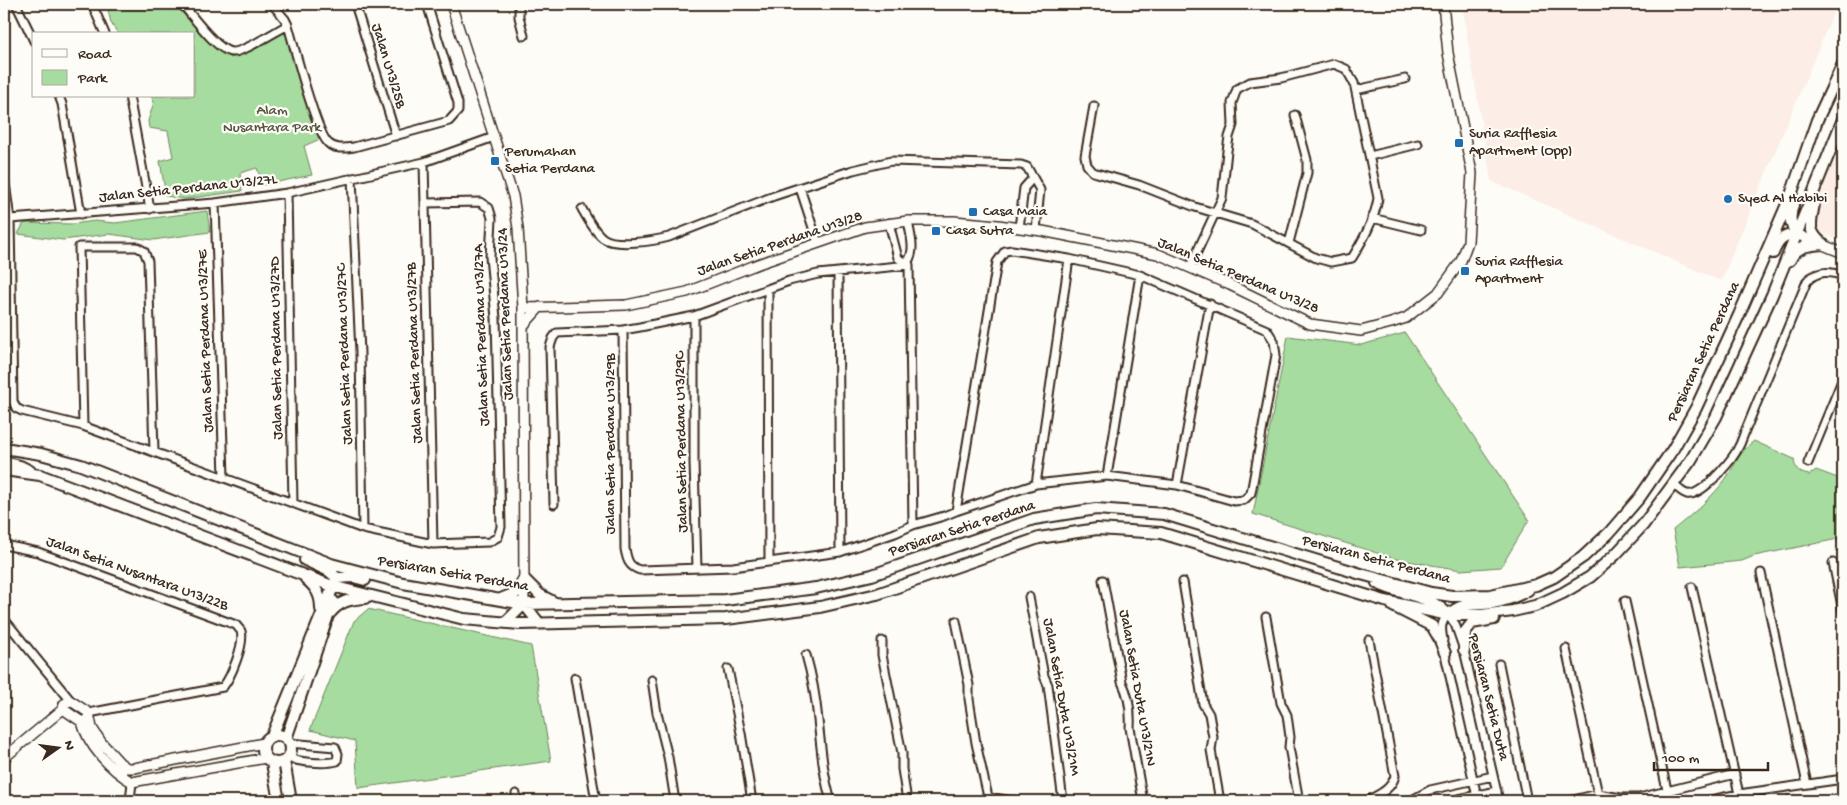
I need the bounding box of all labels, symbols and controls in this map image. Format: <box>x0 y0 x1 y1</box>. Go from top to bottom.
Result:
street label: Jalan U13/25B <box>367 21 410 111</box>
legend <box>32 32 195 98</box>
text: Road <box>78 46 112 64</box>
text: Park <box>77 70 108 88</box>
park label: Alam Nusantara Park <box>223 102 322 137</box>
place label: Suria Rafflesia Apartment (Opp) <box>1469 125 1572 160</box>
marker: Suria Rafflesia Apartment (Opp) <box>1453 137 1465 149</box>
place label: Perumahan Setia Perdana <box>504 143 596 178</box>
marker: Perumahan Setia Perdana <box>489 155 501 167</box>
street label: Jalan Setia Perdana U13/27L <box>98 171 278 207</box>
place label: Syed Al Habibi <box>1738 190 1827 208</box>
marker: Syed Al Habibi <box>1722 193 1734 205</box>
place label: Casa Maia <box>983 203 1048 221</box>
marker: Casa Maia <box>967 206 979 218</box>
street label: Jalan Setia Perdana U13/28 <box>695 207 865 281</box>
place label: Casa Sutra <box>946 222 1014 240</box>
marker: Casa Sutra <box>930 225 942 237</box>
street label: Jalan Setia Perdana U13/24 <box>494 227 518 401</box>
street label: Jalan Setia Perdana U13/28 <box>1155 234 1321 318</box>
street label: Jalan Setia Perdana U13/27A <box>470 243 494 426</box>
street label: Jalan Setia Perdana U13/27E <box>194 249 218 433</box>
place label: Suria Rafflesia Apartment <box>1475 253 1564 288</box>
street label: Jalan Setia Perdana U13/27D <box>266 256 288 440</box>
street label: Jalan Setia Perdana U13/27C <box>333 262 357 445</box>
street label: Jalan Setia Perdana U13/27B <box>403 262 427 444</box>
marker: Suria Rafflesia Apartment <box>1459 265 1471 277</box>
street label: Persiaran Setia Perdana <box>1663 278 1745 426</box>
street label: Jalan Setia Perdana U13/29C <box>671 350 693 533</box>
street label: Jalan Setia Perdana U13/29B <box>602 353 620 534</box>
street label: Persiaran Setia Perdana <box>886 497 1038 561</box>
street label: Persiaran Setia Perdana <box>1299 531 1453 589</box>
street label: Jalan Setia Nusantara U13/22B <box>43 533 231 615</box>
street label: Persiaran Setia Perdana <box>375 552 530 596</box>
street label: Jalan Setia Duta U13/21N <box>1114 608 1160 768</box>
street label: Jalan Setia Duta U13/21M <box>1038 617 1084 778</box>
street label: Persiaran Setia Duta <box>1463 631 1513 763</box>
north arrow <box>32 722 82 772</box>
text: N <box>59 739 78 752</box>
scale bar <box>1654 740 1768 772</box>
text: 100 m <box>1661 750 1700 768</box>

